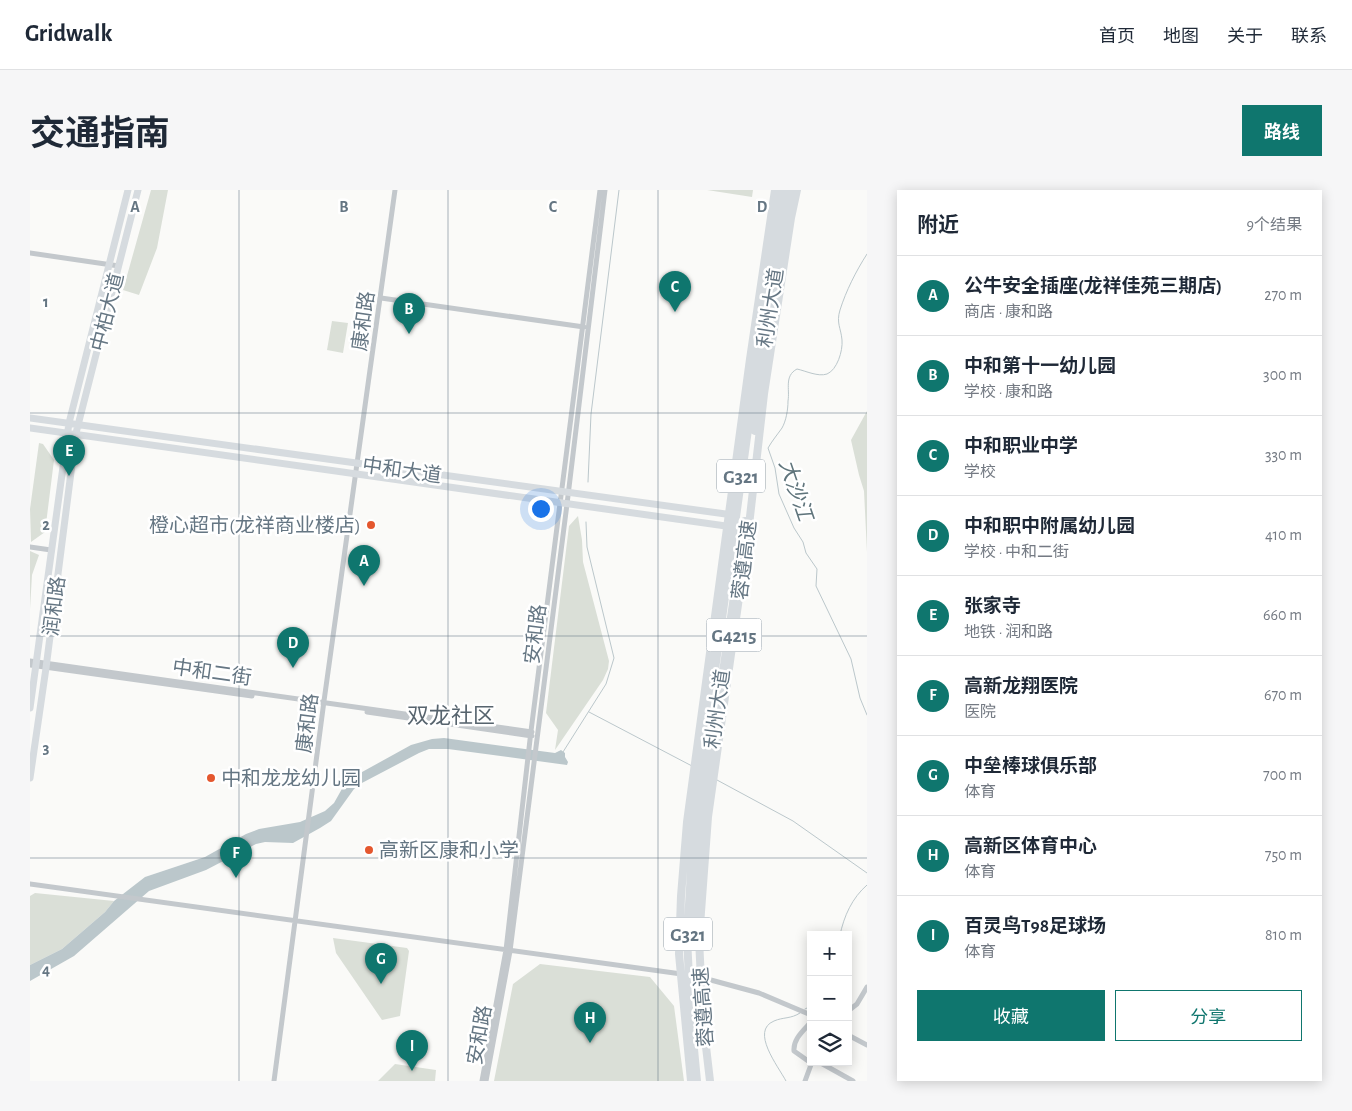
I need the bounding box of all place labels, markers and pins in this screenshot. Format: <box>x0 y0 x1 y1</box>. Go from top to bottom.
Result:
pin: C <box>659 271 691 312</box>
pin: B <box>393 293 425 334</box>
pin: E <box>53 435 85 476</box>
place label: 橙心超市(龙祥商业楼店) <box>149 515 361 536</box>
marker: 橙心超市(龙祥商业楼店) <box>365 519 377 531</box>
pin: A <box>348 545 380 586</box>
pin: D <box>277 627 309 668</box>
place label: 中和龙龙幼儿园 <box>221 768 361 789</box>
marker: 中和龙龙幼儿园 <box>205 772 217 784</box>
pin: F <box>220 837 252 878</box>
place label: 高新区康和小学 <box>379 839 519 861</box>
marker: 高新区康和小学 <box>363 844 375 856</box>
pin: G <box>365 943 397 984</box>
pin: H <box>574 1002 606 1043</box>
pin: I <box>396 1030 428 1071</box>

